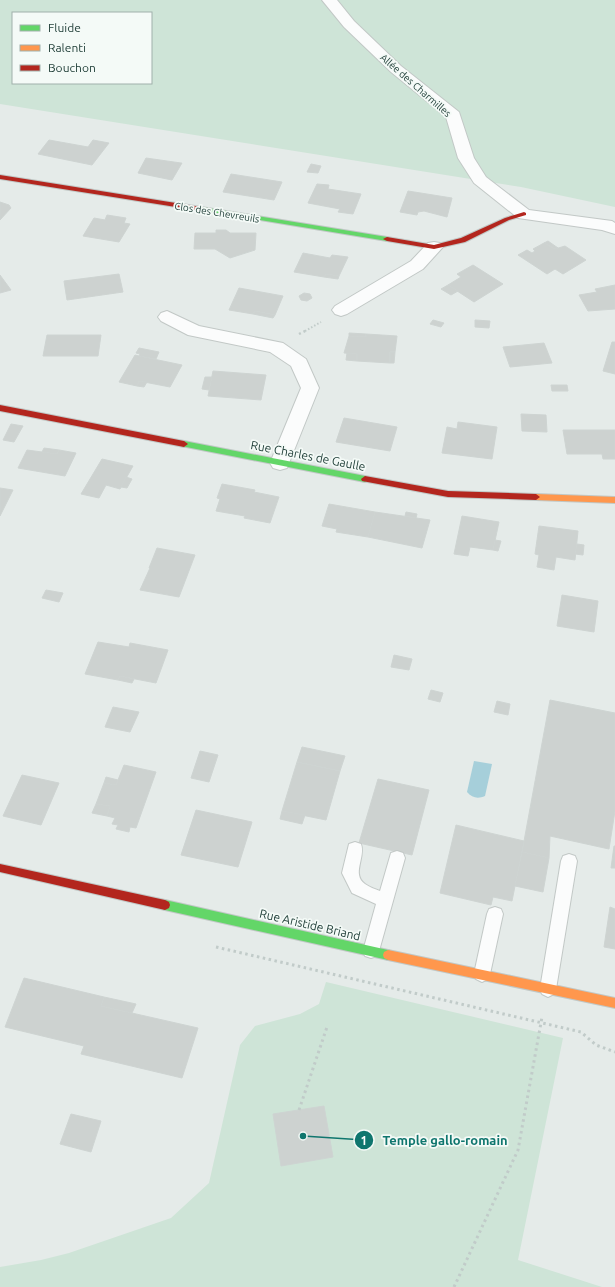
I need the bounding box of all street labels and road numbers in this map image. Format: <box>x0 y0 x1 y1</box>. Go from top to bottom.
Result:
street label: Allée des Charmilles <box>378 52 453 119</box>
street label: Clos des Chevreuils <box>174 200 260 225</box>
street label: Rue Charles de Gaulle <box>250 438 367 473</box>
street label: Rue Aristide Briand <box>258 907 362 942</box>

